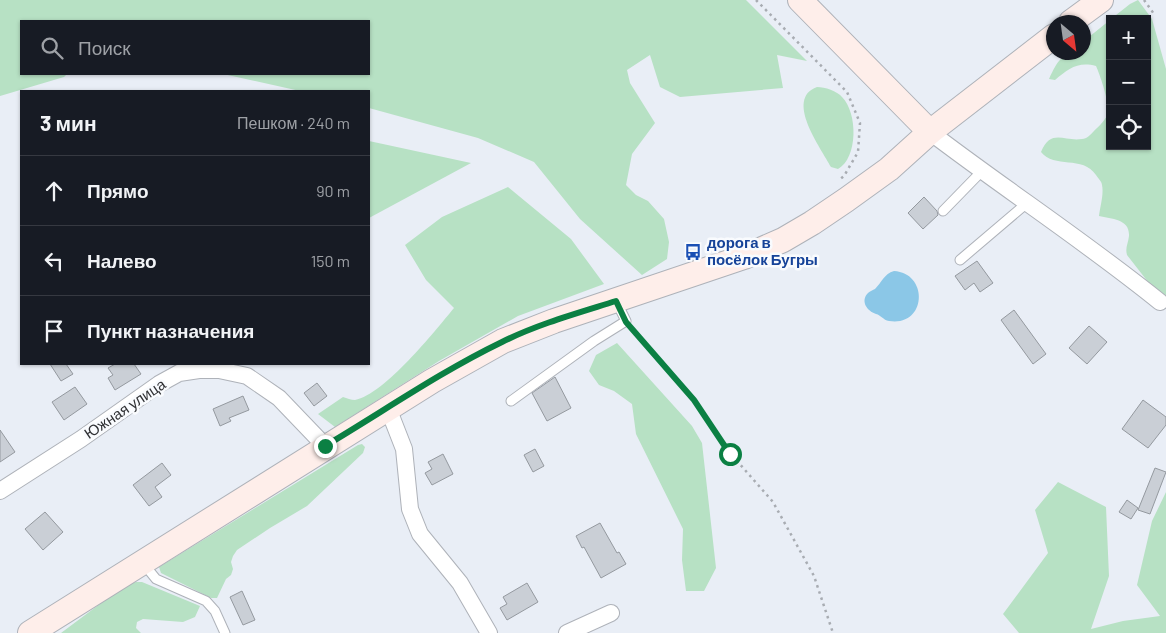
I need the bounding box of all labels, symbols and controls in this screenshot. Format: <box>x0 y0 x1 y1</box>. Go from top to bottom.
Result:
north arrow <box>1046 15 1091 60</box>
map controls <box>1106 15 1151 150</box>
button: + <box>1106 15 1151 60</box>
search box <box>20 20 370 75</box>
icon: search <box>38 34 66 62</box>
text: Поиск <box>78 36 131 59</box>
button: − <box>1106 60 1151 105</box>
button: locate <box>1106 105 1151 150</box>
text: 3 мин <box>40 110 97 135</box>
text: Пешком · 240 m <box>237 113 350 132</box>
icon: ahead <box>40 177 68 205</box>
text: Прямо <box>87 179 149 202</box>
text: 90 m <box>316 181 350 200</box>
place label: дорога в посёлок Бугры <box>707 233 818 268</box>
bus stop icon: дорога в посёлок Бугры <box>683 242 703 262</box>
icon: left <box>40 247 68 275</box>
text: Налево <box>87 249 157 272</box>
text: 150 m <box>311 251 350 270</box>
icon: arrive <box>40 317 68 345</box>
text: Пункт назначения <box>87 319 254 342</box>
street label: Южная улица <box>80 374 169 442</box>
route end <box>314 435 337 458</box>
route start <box>719 443 742 466</box>

